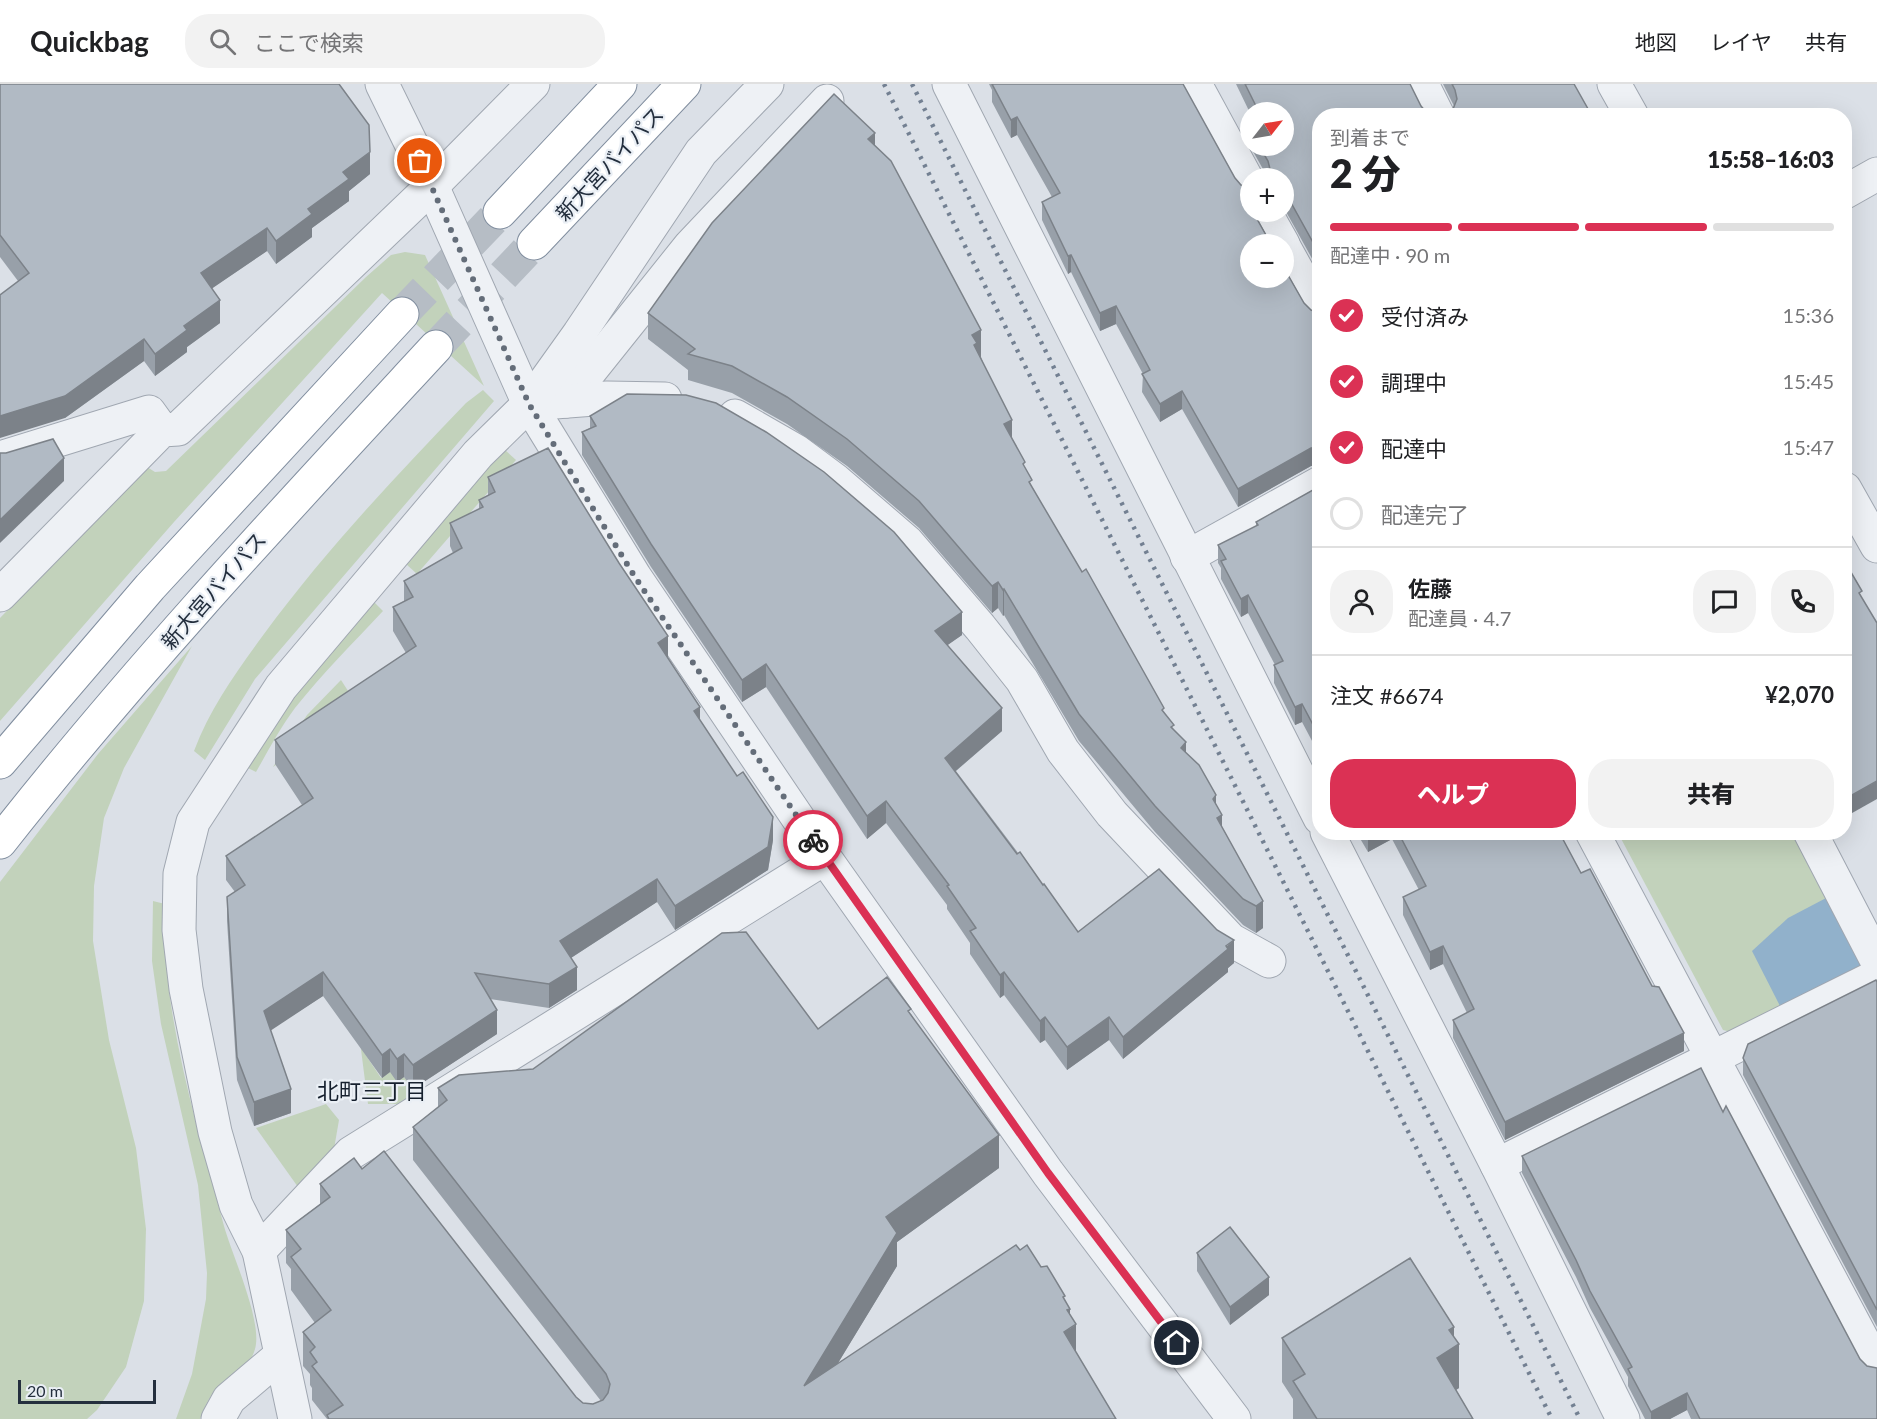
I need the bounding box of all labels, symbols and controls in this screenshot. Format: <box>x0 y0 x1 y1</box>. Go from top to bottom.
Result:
search box <box>185 14 605 68</box>
text: Quickbag <box>30 24 149 58</box>
icon: search <box>206 25 239 58</box>
text: ここで検索 <box>254 29 364 56</box>
text: 地図 <box>1635 29 1677 54</box>
text: レイヤ <box>1710 29 1772 54</box>
text: 共有 <box>1805 29 1847 54</box>
street label: 新大宮バイパス <box>550 101 668 225</box>
north arrow <box>1240 102 1294 156</box>
map controls <box>1240 102 1294 288</box>
text: 到着まで <box>1330 125 1410 149</box>
pin <box>394 135 445 186</box>
icon: bag <box>403 144 436 177</box>
text: 15:58–16:03 <box>1708 146 1834 173</box>
text: 2 分 <box>1330 150 1401 196</box>
button: + <box>1240 168 1294 222</box>
button: − <box>1240 234 1294 288</box>
text: 配達中 · 90 m <box>1330 243 1450 267</box>
icon: check <box>1330 299 1363 332</box>
text: 受付済み <box>1381 303 1469 330</box>
text: 15:36 <box>1783 303 1834 327</box>
icon: check <box>1330 365 1363 398</box>
text: 調理中 <box>1381 369 1447 396</box>
text: 15:45 <box>1783 369 1834 393</box>
icon: check <box>1330 431 1363 464</box>
text: 配達中 <box>1381 435 1447 462</box>
text: 15:47 <box>1783 435 1834 459</box>
text: 配達完了 <box>1381 501 1469 528</box>
street label: 新大宮バイパス <box>155 526 271 654</box>
button: person <box>1330 570 1393 633</box>
button: chat <box>1693 570 1756 633</box>
button: phone <box>1771 570 1834 633</box>
text: 佐藤 <box>1408 575 1452 602</box>
text: 配達員 · 4.7 <box>1408 606 1511 630</box>
text: ¥2,070 <box>1765 681 1834 708</box>
text: 注文 #6674 <box>1330 682 1443 709</box>
button: ヘルプ <box>1330 759 1576 828</box>
button: 共有 <box>1588 759 1834 828</box>
courier <box>783 810 843 870</box>
icon: bike <box>797 824 830 857</box>
district label: 北町三丁目 <box>317 1077 427 1104</box>
pin <box>1151 1317 1202 1368</box>
icon: home <box>1160 1326 1193 1359</box>
scale bar <box>18 1377 156 1404</box>
text: 20 m <box>27 1381 63 1400</box>

